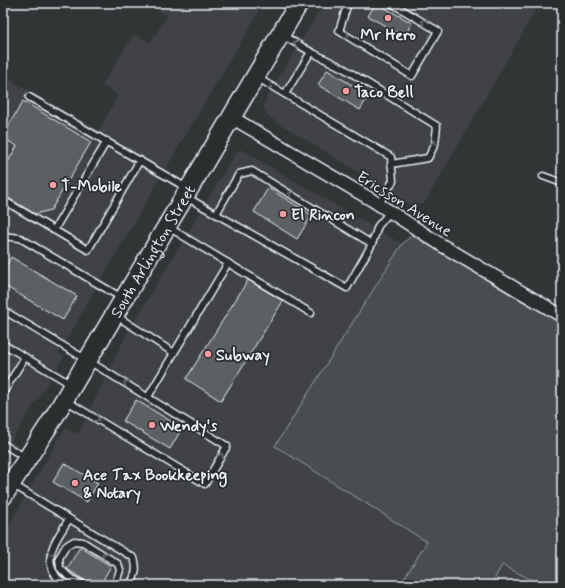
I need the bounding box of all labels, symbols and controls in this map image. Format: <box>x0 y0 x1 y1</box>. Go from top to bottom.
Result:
marker: Mr Hero <box>383 13 393 23</box>
one-way arrow <box>421 20 428 27</box>
place label: Mr Hero <box>360 25 416 46</box>
one-way arrow <box>343 32 350 39</box>
one-way arrow <box>293 40 300 48</box>
one-way arrow <box>266 81 273 88</box>
place label: Taco Bell <box>354 82 413 103</box>
marker: Taco Bell <box>341 86 351 96</box>
one-way arrow <box>429 140 438 147</box>
street label: Ericsson Avenue <box>353 167 456 242</box>
place label: T-Mobile <box>61 176 122 197</box>
marker: T-Mobile <box>48 180 58 190</box>
street label: South Arlington Street <box>106 181 201 322</box>
one-way arrow <box>288 192 295 199</box>
place label: El Rincon <box>291 205 355 226</box>
marker: El Rincon <box>278 209 288 219</box>
place label: Subway <box>216 345 270 366</box>
marker: Subway <box>203 349 213 359</box>
one-way arrow <box>123 381 130 388</box>
one-way arrow <box>93 415 100 422</box>
place label: Wendy's <box>159 416 218 437</box>
marker: Wendy's <box>147 420 157 430</box>
one-way arrow <box>217 452 224 460</box>
place label: Ace Tax Bookkeeping & Notary <box>83 465 227 504</box>
marker: Ace Tax Bookkeeping & Notary <box>70 478 80 488</box>
one-way arrow <box>47 550 56 556</box>
one-way arrow <box>101 552 108 560</box>

